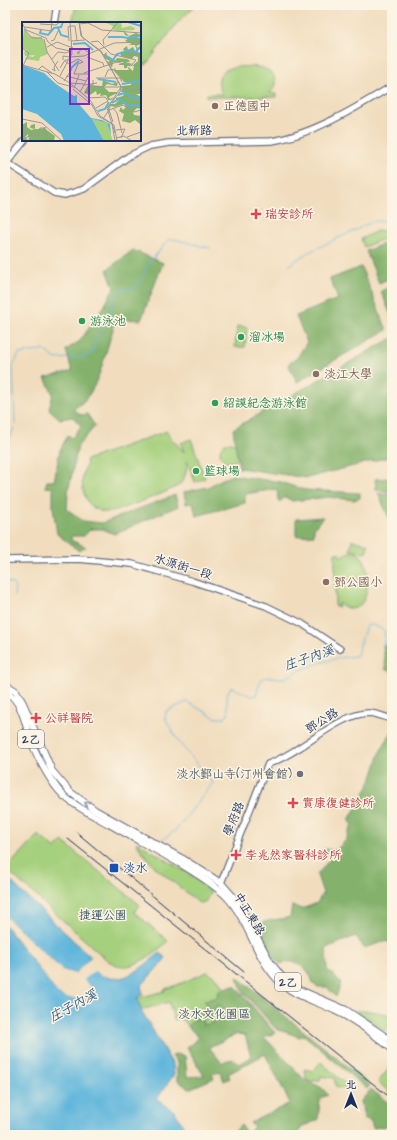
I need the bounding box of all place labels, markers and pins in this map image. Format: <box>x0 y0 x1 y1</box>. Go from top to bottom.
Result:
place label: 正德國中 <box>223 98 271 115</box>
marker: 正德國中 <box>210 101 220 111</box>
place label: 瑞安診所 <box>265 206 314 223</box>
marker: 瑞安診所 <box>250 208 262 220</box>
place label: 游泳池 <box>90 313 126 330</box>
marker: 游泳池 <box>77 316 87 326</box>
place label: 溜冰場 <box>249 329 285 346</box>
marker: 溜冰場 <box>236 332 246 342</box>
place label: 淡江大學 <box>324 366 372 383</box>
marker: 淡江大學 <box>311 369 321 379</box>
place label: 紹謨紀念游泳館 <box>223 395 307 412</box>
marker: 紹謨紀念游泳館 <box>210 398 220 408</box>
place label: 籃球場 <box>204 463 240 480</box>
marker: 籃球場 <box>191 466 201 476</box>
place label: 鄧公國小 <box>334 574 382 591</box>
marker: 鄧公國小 <box>321 577 331 587</box>
place label: 公祥醫院 <box>45 710 93 727</box>
marker: 公祥醫院 <box>30 712 42 724</box>
place label: 淡水鄞山寺(汀州會館) <box>176 766 292 783</box>
marker: 淡水鄞山寺(汀州會館) <box>295 769 305 779</box>
place label: 實康復健診所 <box>302 795 375 812</box>
marker: 實康復健診所 <box>287 797 299 809</box>
place label: 李兆然家醫科診所 <box>245 847 342 864</box>
marker: 李兆然家醫科診所 <box>230 849 242 861</box>
place label: 淡水 <box>123 860 148 877</box>
marker: 淡水 <box>108 862 120 874</box>

